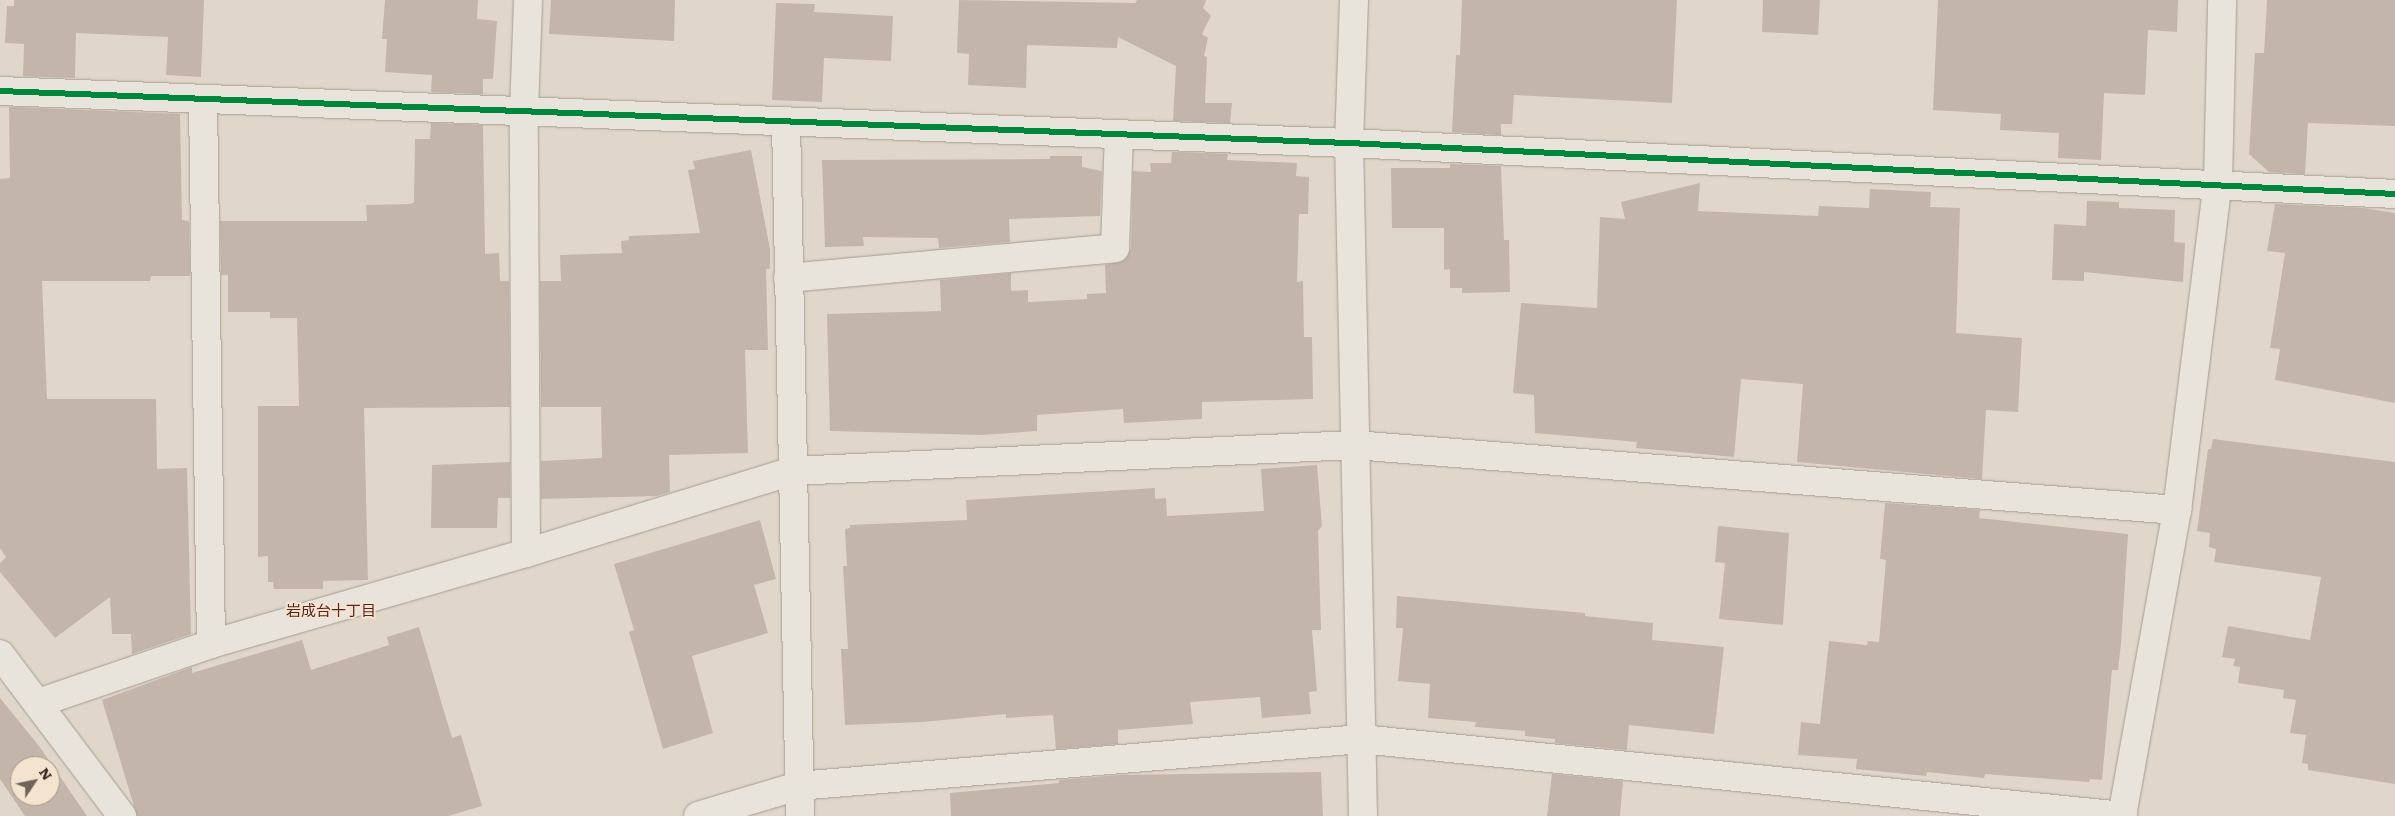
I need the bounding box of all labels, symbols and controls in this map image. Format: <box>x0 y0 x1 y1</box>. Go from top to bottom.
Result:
district label: 岩成台十丁目 <box>286 601 376 619</box>
north arrow <box>10 756 60 806</box>
text: N <box>35 763 58 784</box>

